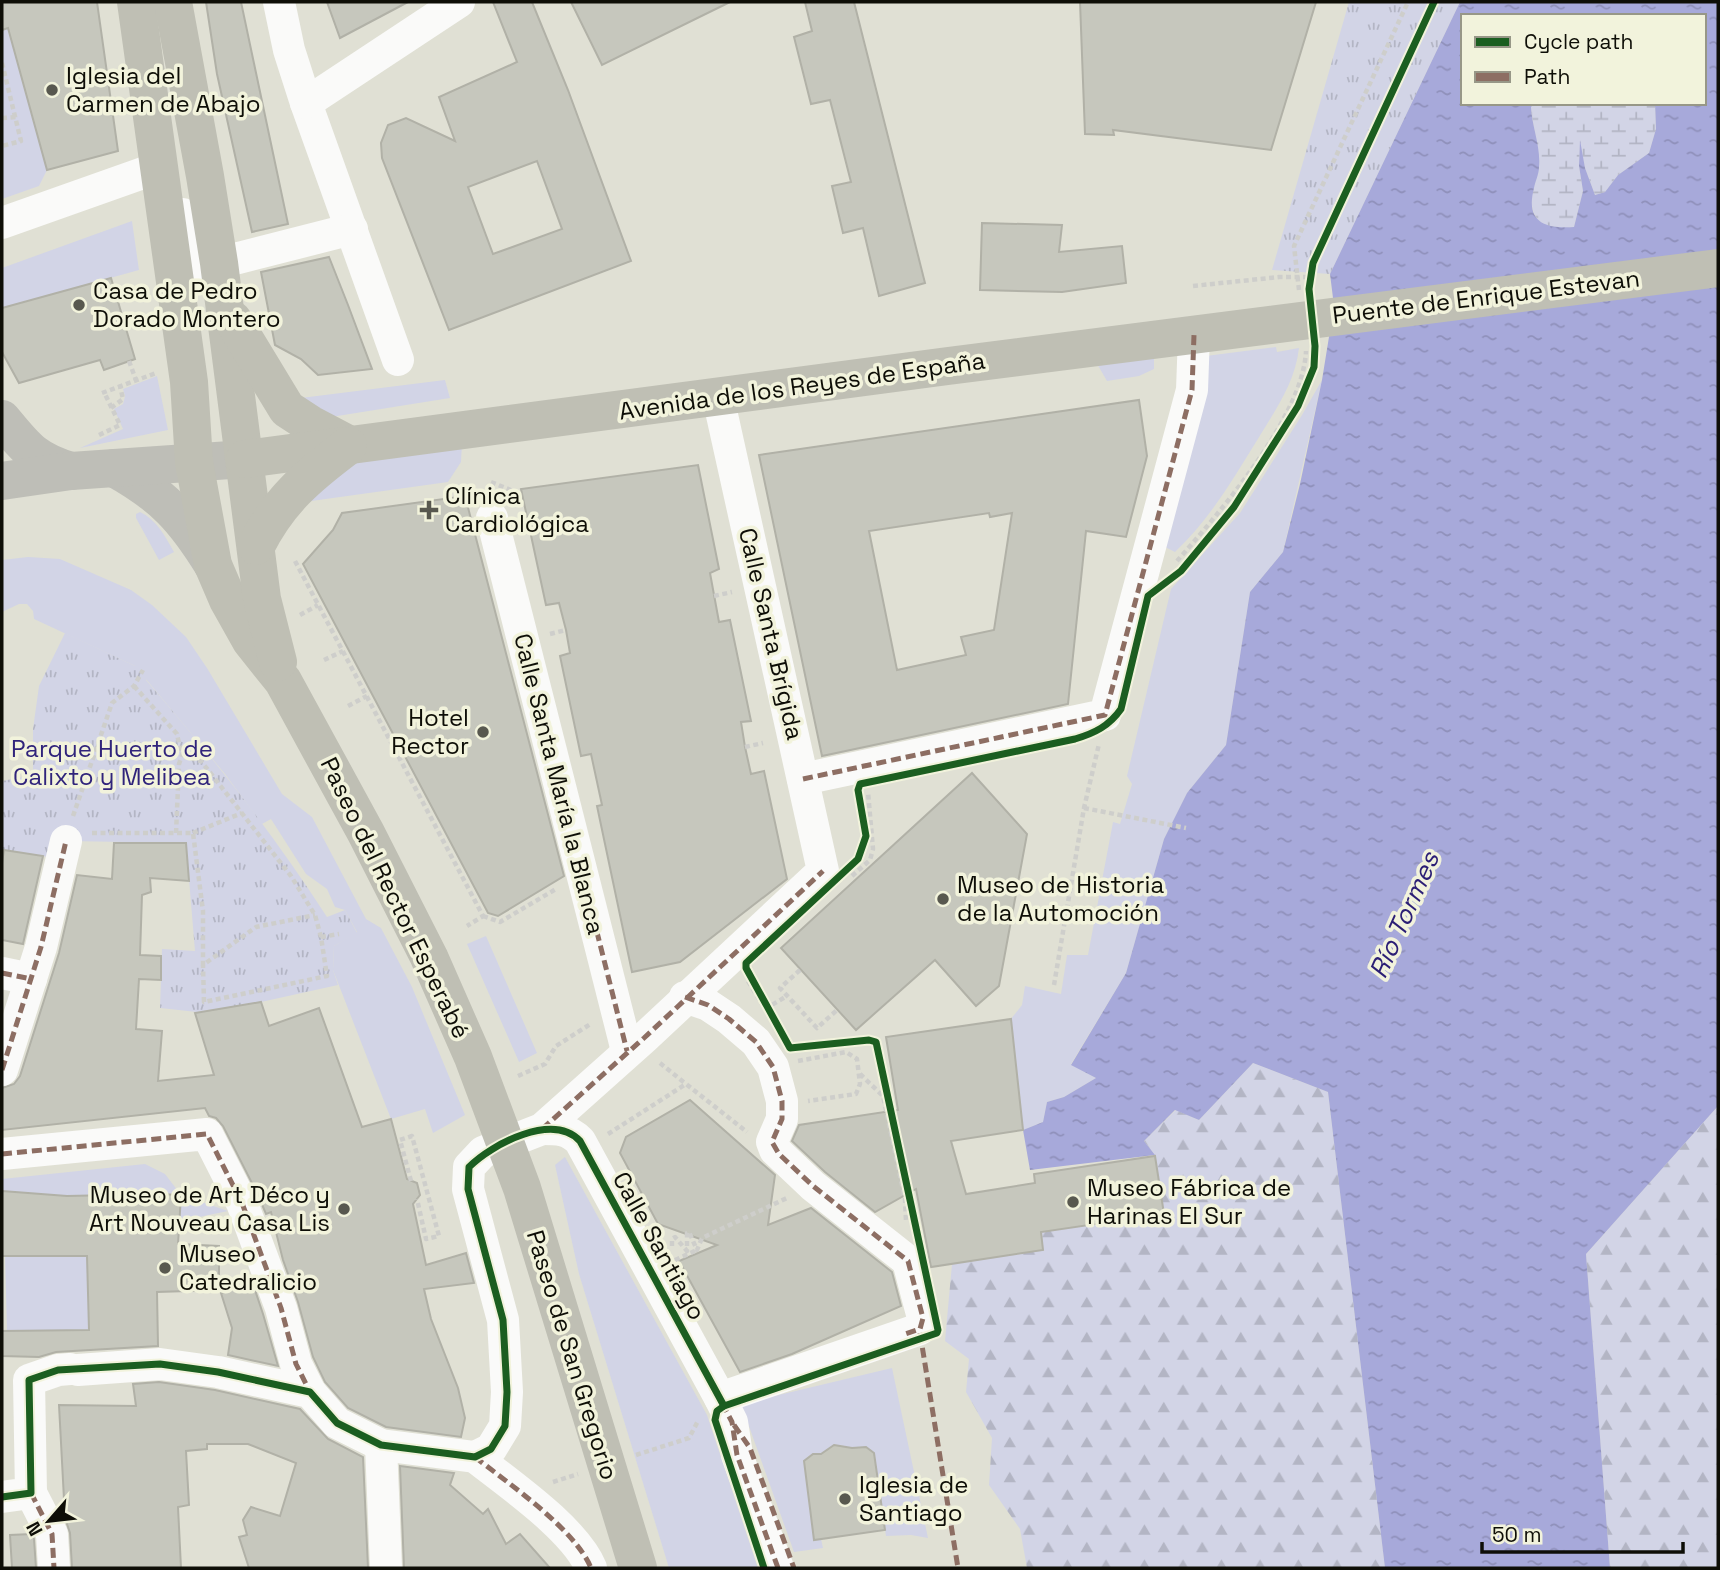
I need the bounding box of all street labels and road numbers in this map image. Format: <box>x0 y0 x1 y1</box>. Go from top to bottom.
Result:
street label: Puente de Enrique Estevan <box>1330 262 1641 331</box>
street label: Avenida de los Reyes de España <box>617 344 987 427</box>
street label: Calle Santa Brígida <box>732 525 811 743</box>
street label: Calle Santa María la Blanca <box>507 630 612 938</box>
street label: Paseo del Rector Esperabé <box>314 752 477 1044</box>
street label: Calle Santiago <box>606 1166 713 1325</box>
street label: Paseo de San Gregorio <box>520 1226 625 1484</box>

